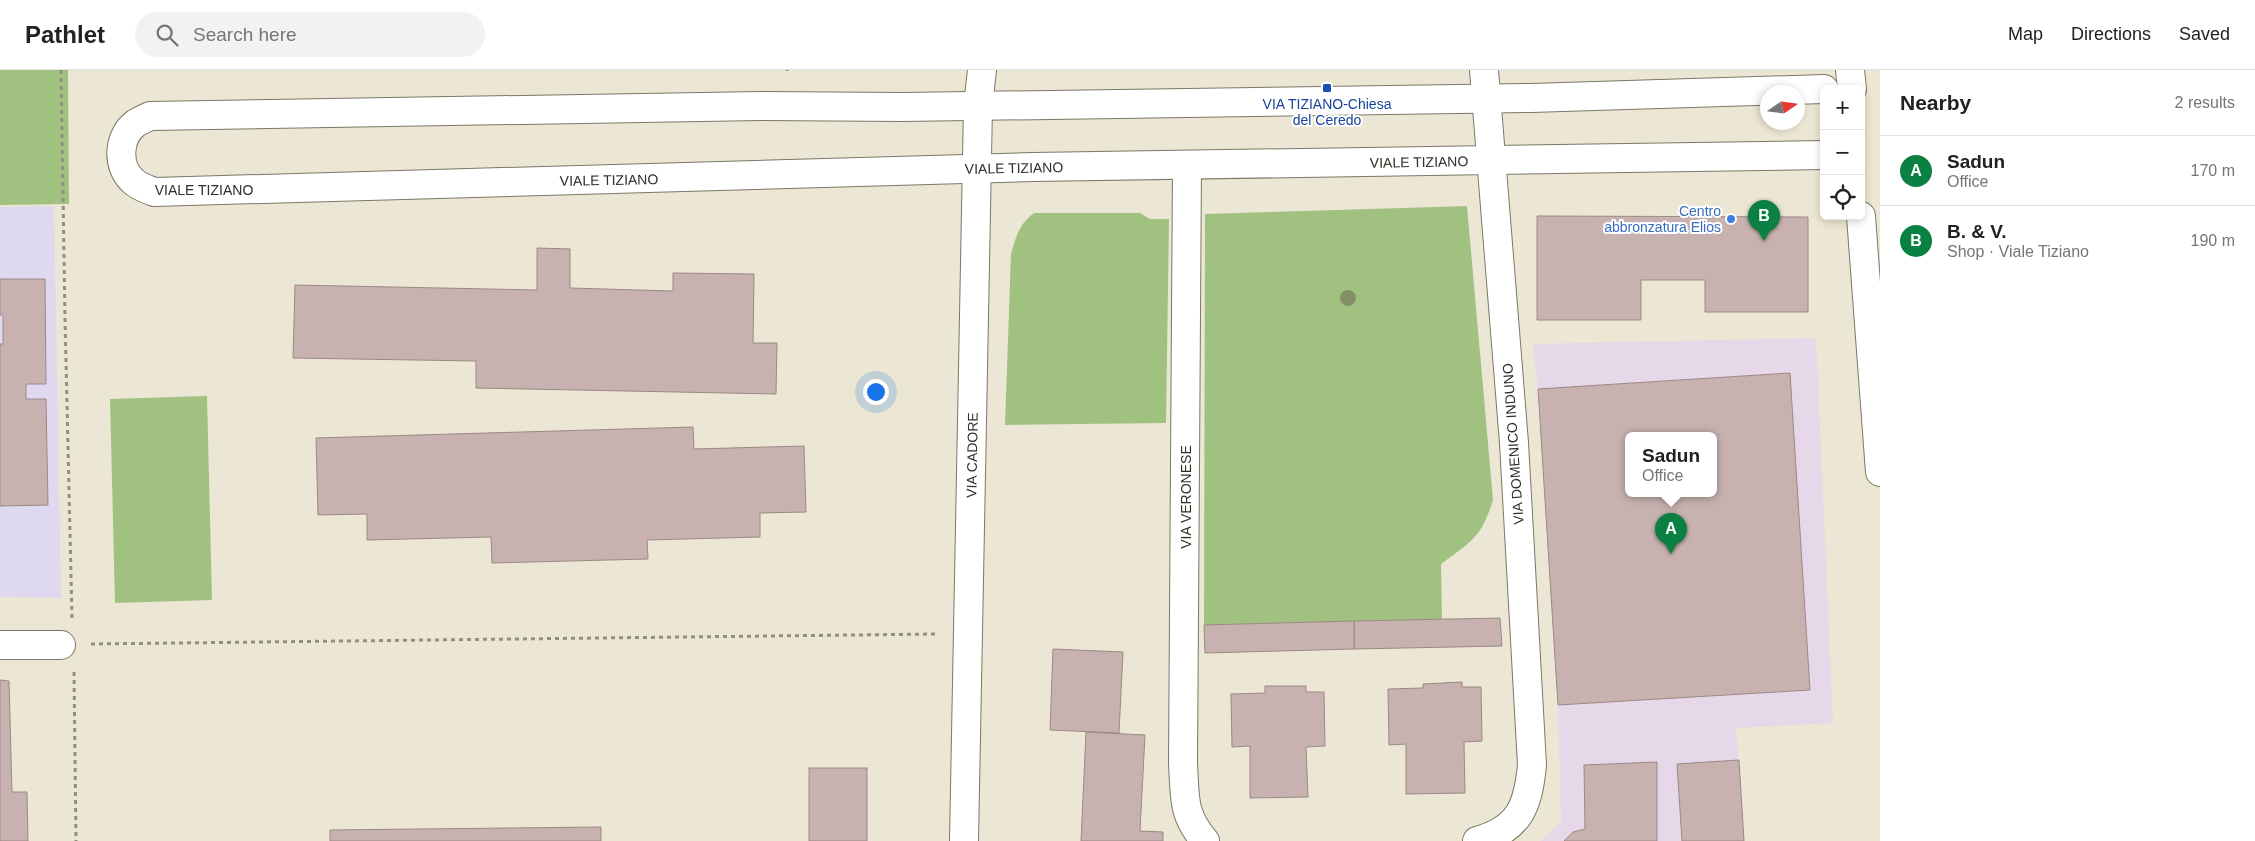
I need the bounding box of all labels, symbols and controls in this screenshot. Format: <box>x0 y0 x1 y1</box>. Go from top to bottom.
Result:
search box <box>135 12 485 57</box>
text: Pathlet <box>25 21 105 48</box>
icon: search <box>153 21 181 49</box>
text: Search here <box>193 24 297 45</box>
text: Map <box>2008 24 2043 44</box>
text: Directions <box>2071 24 2151 44</box>
text: Saved <box>2179 24 2230 44</box>
marker: VIA TIZIANO-Chiesa del Ceredo <box>1321 82 1333 94</box>
north arrow <box>1760 85 1805 130</box>
map controls <box>1820 85 1865 220</box>
button: + <box>1820 85 1865 130</box>
text: Nearby <box>1900 91 1971 114</box>
text: 2 results <box>2175 94 2235 111</box>
place label: VIA TIZIANO-Chiesa del Ceredo <box>1263 96 1392 128</box>
button: − <box>1820 130 1865 175</box>
text: Sadun <box>1947 151 2005 172</box>
street label: VIALE TIZIANO <box>1370 153 1469 171</box>
street label: VIALE TIZIANO <box>965 159 1064 177</box>
text: A <box>1910 162 1922 179</box>
text: 170 m <box>2191 162 2235 179</box>
street label: VIALE TIZIANO <box>560 171 659 189</box>
text: Office <box>1947 173 1989 190</box>
button: locate <box>1820 175 1865 220</box>
street label: VIALE TIZIANO <box>155 182 253 198</box>
pin: B <box>1748 200 1780 241</box>
place label: Centro abbronzatura Elios <box>1604 203 1721 235</box>
marker: Centro abbronzatura Elios <box>1725 213 1737 225</box>
text: B. & V. <box>1947 221 2007 242</box>
text: B <box>1910 232 1922 249</box>
text: 190 m <box>2191 232 2235 249</box>
text: Shop · Viale Tiziano <box>1947 243 2089 260</box>
street label: VIA DOMENICO INDUNO <box>1499 363 1527 525</box>
your location <box>863 379 889 405</box>
street label: VIA CADORE <box>963 412 981 498</box>
popup <box>1625 432 1717 497</box>
street label: VIA VERONESE <box>1178 445 1194 549</box>
text: Sadun <box>1642 445 1700 466</box>
text: Office <box>1642 467 1683 484</box>
pin: A <box>1655 513 1687 554</box>

